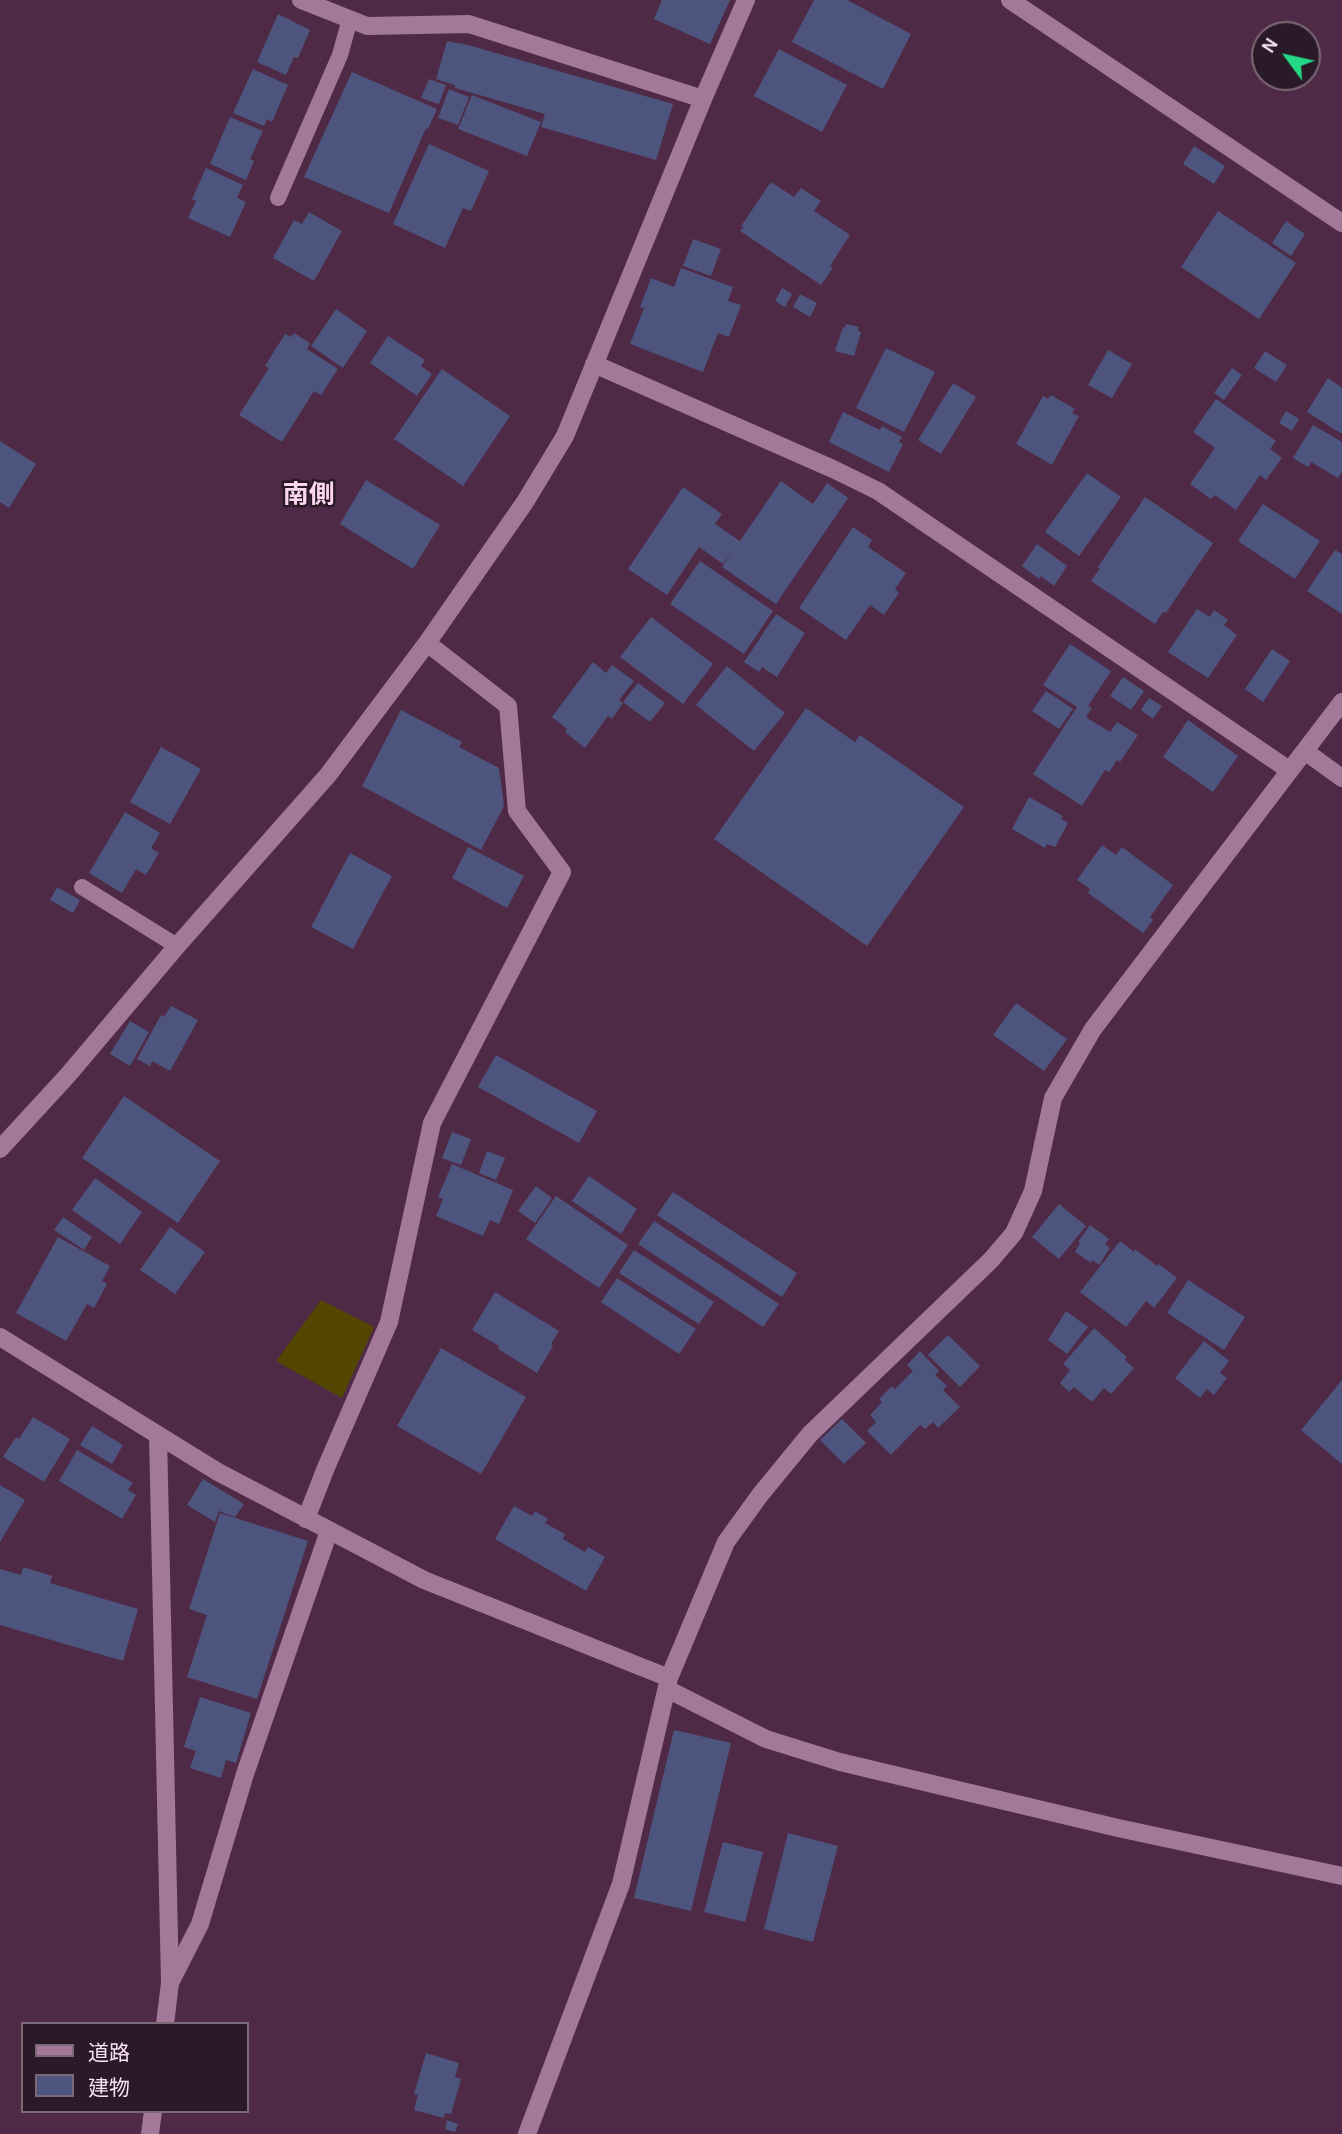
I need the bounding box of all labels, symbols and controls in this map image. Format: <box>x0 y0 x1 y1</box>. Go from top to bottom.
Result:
north arrow <box>1251 21 1321 91</box>
text: N <box>1257 34 1283 57</box>
district label: 南側 <box>283 480 335 512</box>
legend <box>21 2022 248 2113</box>
text: 道路 <box>88 2041 130 2065</box>
text: 建物 <box>88 2076 130 2100</box>

